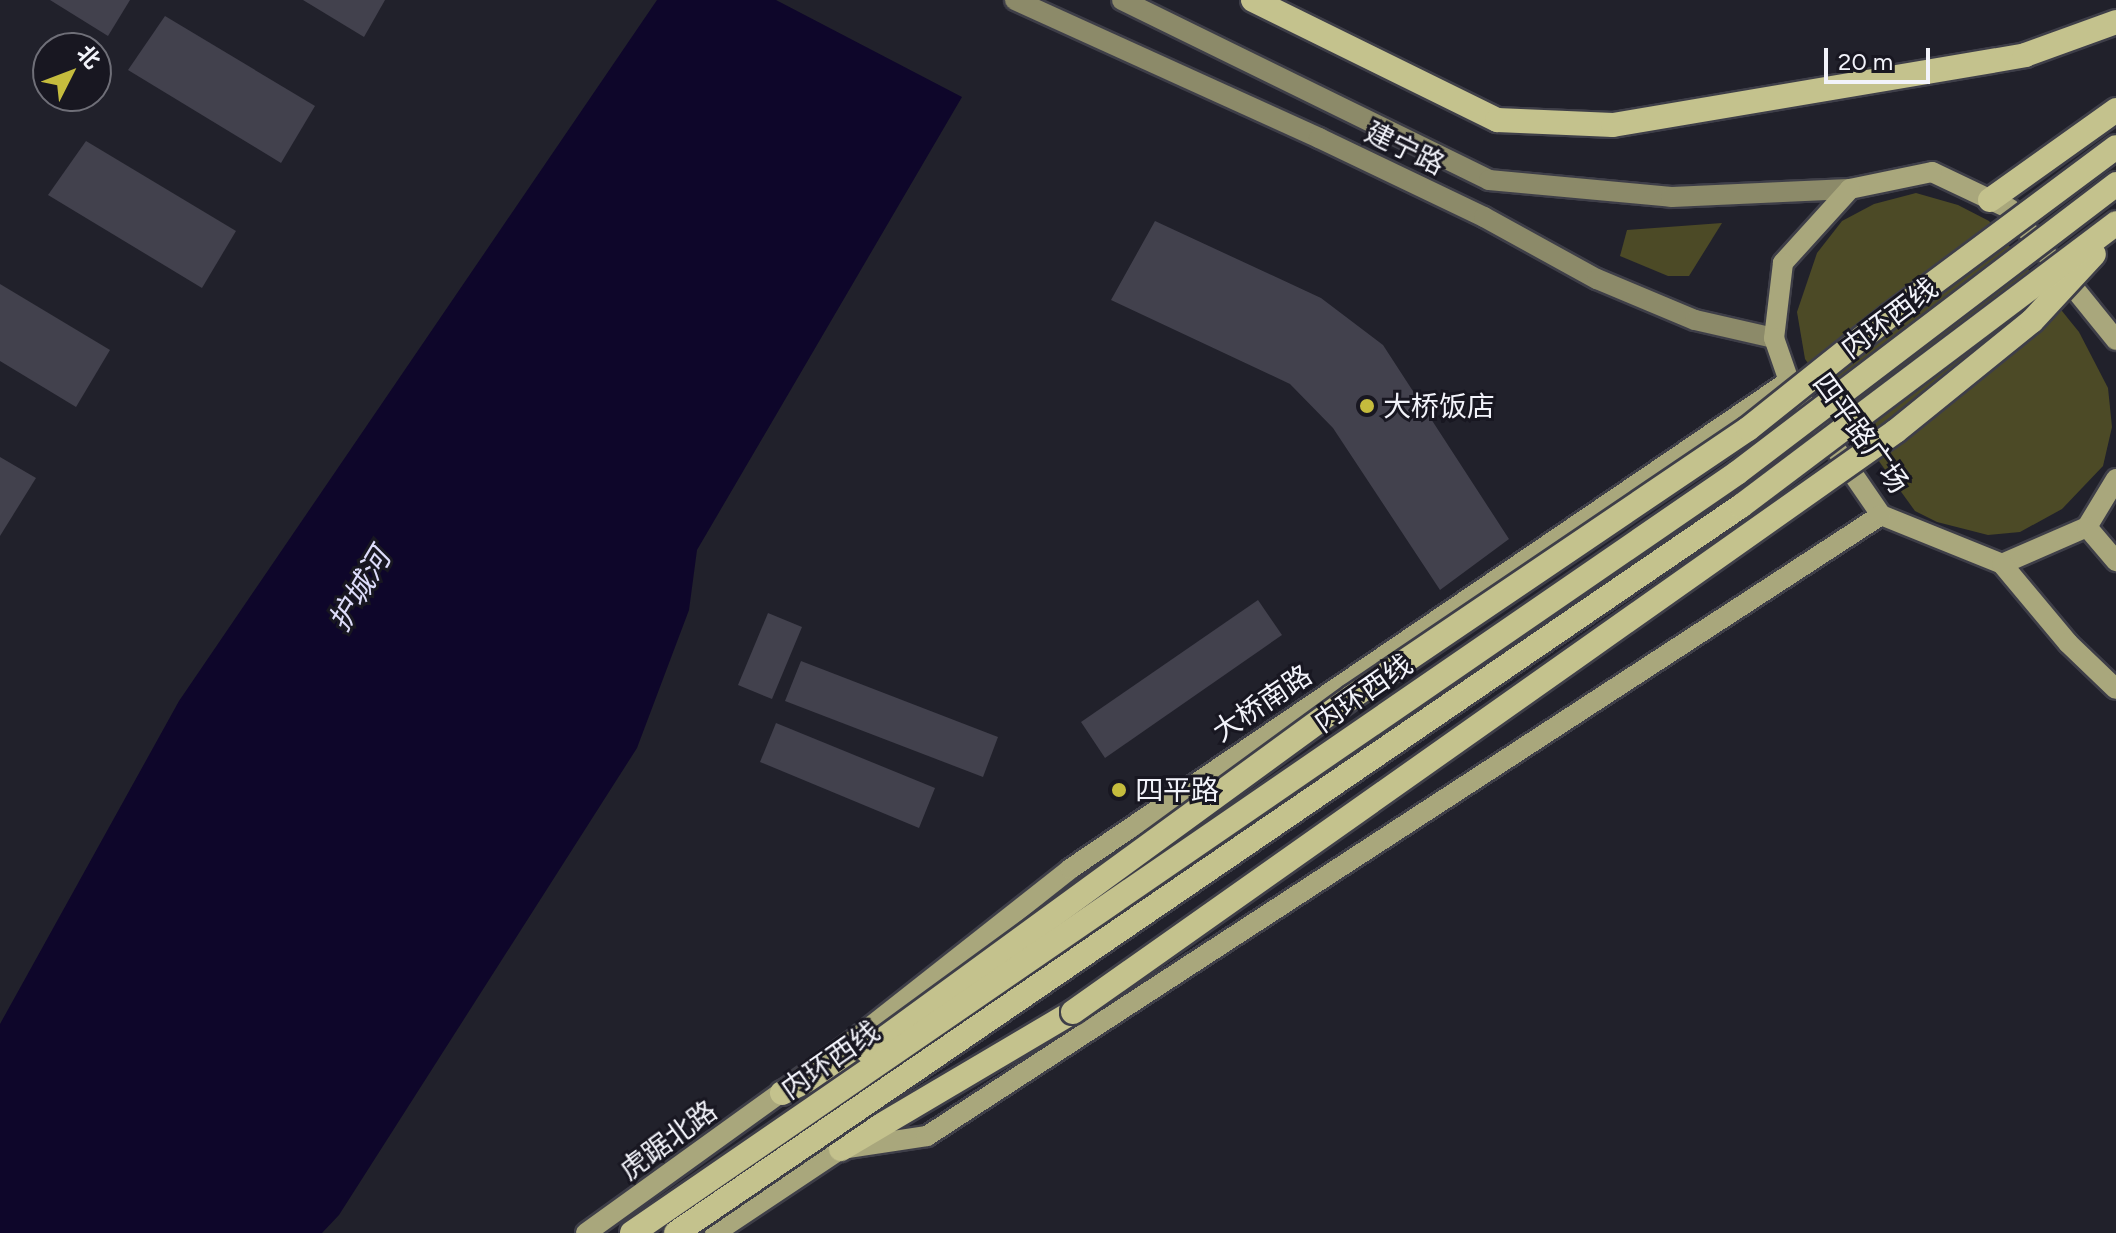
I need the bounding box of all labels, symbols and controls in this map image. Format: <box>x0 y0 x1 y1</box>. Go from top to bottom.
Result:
north arrow <box>32 32 112 112</box>
scale bar <box>1828 32 1934 82</box>
text: 北 <box>71 40 106 74</box>
text: 20 m <box>1838 47 1893 76</box>
street label: 建宁路 <box>1360 114 1450 182</box>
street label: 内环西线 <box>1834 271 1944 365</box>
street label: 四平路广场 <box>1806 366 1916 500</box>
place label: 大桥饭店 <box>1383 389 1495 423</box>
marker: 大桥饭店 <box>1358 397 1376 415</box>
water label: 护城河 <box>321 542 399 638</box>
street label: 内环西线 <box>1307 647 1419 739</box>
street label: 大桥南路 <box>1206 658 1318 748</box>
place label: 四平路 <box>1135 773 1219 807</box>
marker: 四平路 <box>1110 781 1128 799</box>
street label: 内环西线 <box>774 1014 886 1106</box>
street label: 虎踞北路 <box>613 1093 723 1187</box>

